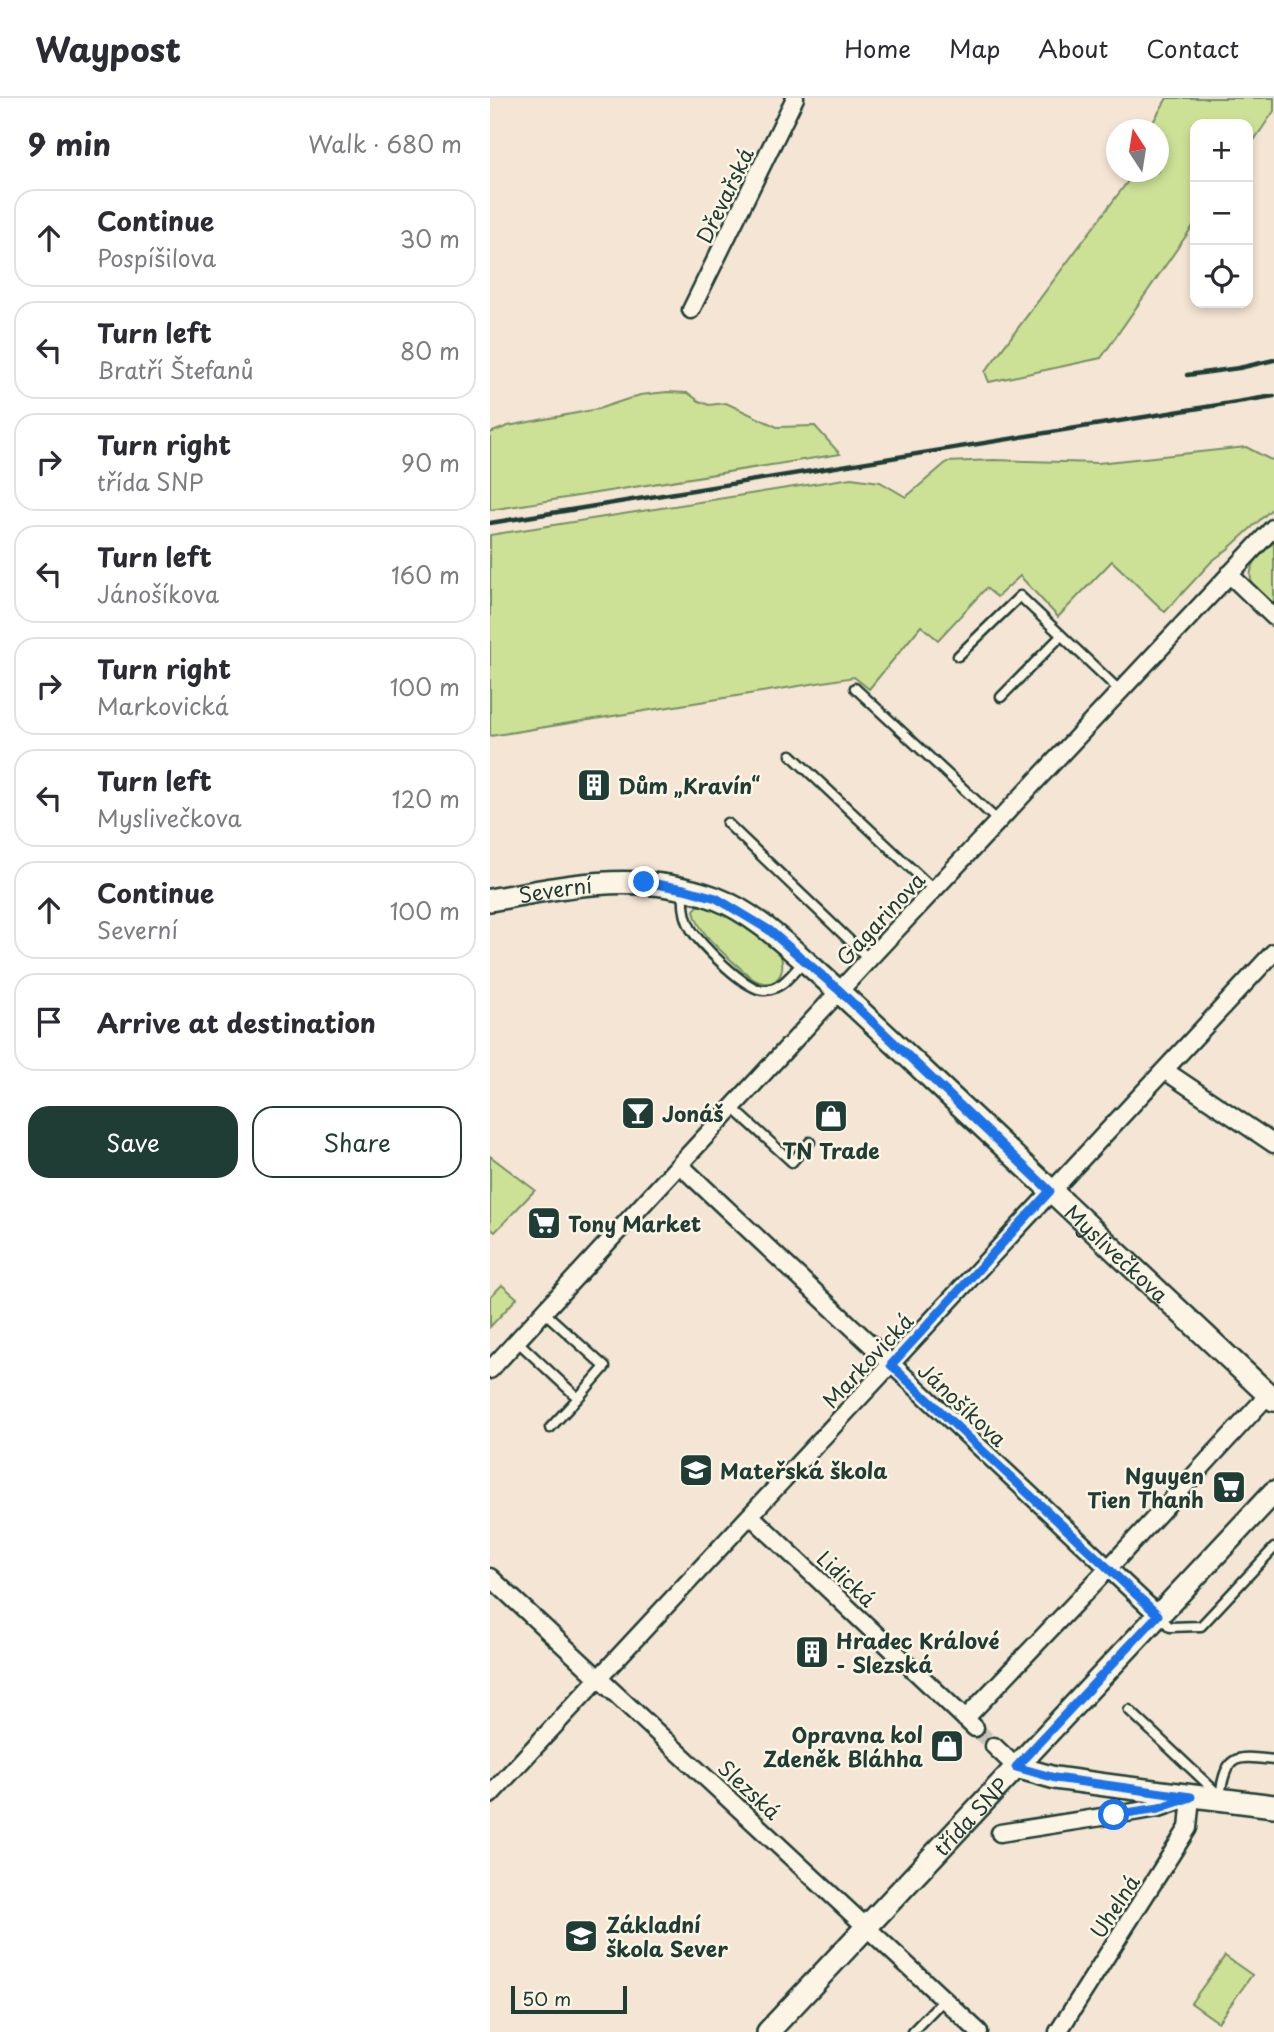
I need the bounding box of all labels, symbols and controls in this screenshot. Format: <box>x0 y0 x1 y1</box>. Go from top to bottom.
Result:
text: Waypost <box>35 23 181 73</box>
text: Home <box>844 30 911 66</box>
text: Map <box>949 30 1000 66</box>
text: About <box>1038 30 1108 66</box>
text: Contact <box>1146 30 1239 66</box>
north arrow <box>1106 119 1169 182</box>
map controls <box>1190 119 1253 308</box>
button: + <box>1190 119 1253 182</box>
text: 9 min <box>28 121 111 166</box>
text: Walk · 680 m <box>308 126 462 161</box>
street label: Dřevařská <box>687 142 761 248</box>
button: − <box>1190 182 1253 245</box>
text: Continue <box>97 201 214 240</box>
icon: ahead <box>30 219 68 257</box>
text: 30 m <box>399 221 460 256</box>
text: Pospíšilova <box>97 240 216 275</box>
button: locate <box>1190 245 1253 308</box>
text: Turn left <box>97 313 212 352</box>
icon: left <box>30 331 68 369</box>
text: 80 m <box>400 333 460 368</box>
text: Bratří Štefanů <box>97 352 253 387</box>
text: Turn right <box>97 425 231 464</box>
icon: right <box>30 443 68 481</box>
text: 90 m <box>401 445 460 480</box>
text: třída SNP <box>97 464 204 499</box>
text: Turn left <box>97 537 212 576</box>
icon: left <box>30 555 68 593</box>
text: 160 m <box>391 557 460 592</box>
text: Jánošíkova <box>97 576 219 611</box>
text: Turn right <box>97 649 231 688</box>
icon: right <box>30 667 68 705</box>
text: 100 m <box>390 669 460 704</box>
text: Markovická <box>97 688 229 723</box>
text: Turn left <box>97 761 212 800</box>
building icon: Dům „Kravín“ <box>575 766 613 804</box>
place label: Dům „Kravín“ <box>618 769 760 801</box>
icon: left <box>30 779 68 817</box>
text: 120 m <box>392 781 460 816</box>
text: Myslivečkova <box>97 800 242 835</box>
street label: Gagarinova <box>828 864 932 972</box>
route end <box>628 866 659 897</box>
street label: Severní <box>516 868 593 910</box>
text: Continue <box>97 873 214 912</box>
icon: ahead <box>30 891 68 929</box>
text: 100 m <box>390 893 460 928</box>
text: Severní <box>97 912 178 947</box>
icon: arrive <box>30 1003 68 1041</box>
text: Arrive at destination <box>97 1003 376 1042</box>
bar icon: Jonáš <box>619 1094 657 1132</box>
place label: Jonáš <box>662 1097 724 1129</box>
shop icon: TN Trade <box>812 1097 850 1135</box>
button: Save <box>28 1106 238 1178</box>
button: Share <box>252 1106 462 1178</box>
place label: TN Trade <box>782 1134 880 1166</box>
street label: Myslivečkova <box>1058 1196 1176 1310</box>
supermarket icon: Tony Market <box>525 1204 563 1242</box>
place label: Tony Market <box>568 1207 701 1239</box>
street label: Markovická <box>814 1305 920 1415</box>
street label: Jánošíkova <box>911 1354 1015 1454</box>
school or university icon: Mateřská škola <box>677 1451 715 1489</box>
place label: Mateřská škola <box>720 1454 887 1486</box>
place label: Nguyen Tien Thanh <box>1087 1459 1204 1515</box>
supermarket icon: Nguyen Tien Thanh <box>1210 1468 1248 1506</box>
street label: Lidická <box>810 1542 884 1614</box>
place label: Hradec Králové - Slezská <box>836 1624 1000 1680</box>
building icon: Hradec Králové - Slezská <box>793 1633 831 1671</box>
place label: Opravna kol Zdeněk Bláhha <box>763 1718 923 1774</box>
shop icon: Opravna kol Zdeněk Bláhha <box>928 1727 966 1765</box>
street label: Slezská <box>711 1751 789 1827</box>
street label: třída SNP <box>925 1770 1015 1862</box>
route start <box>1098 1799 1129 1830</box>
street label: Uhelná <box>1081 1868 1147 1944</box>
place label: Základní škola Sever <box>606 1908 728 1964</box>
school or university icon: Základní škola Sever <box>562 1917 600 1955</box>
scale bar <box>511 1983 626 2015</box>
text: 50 m <box>522 1984 571 2012</box>

